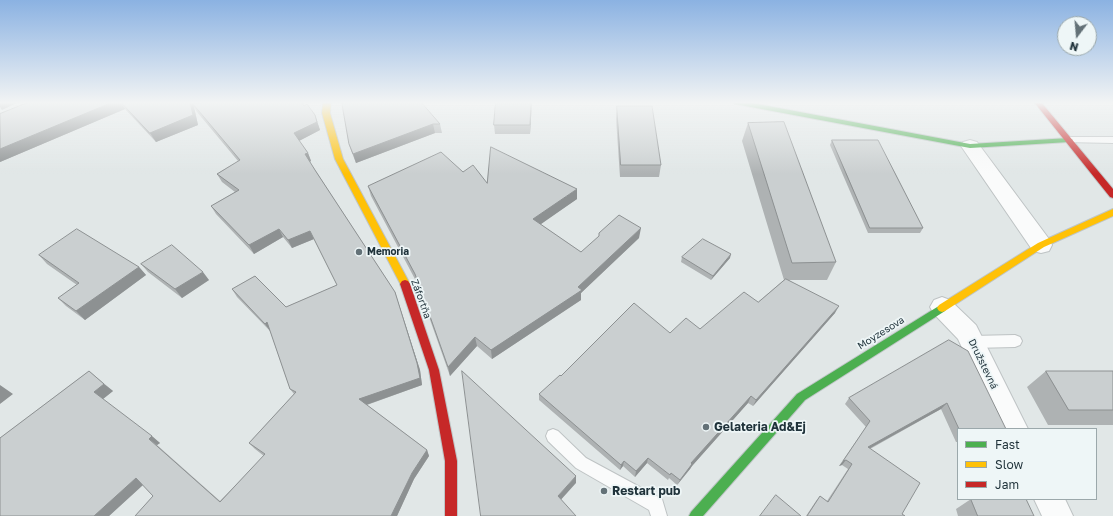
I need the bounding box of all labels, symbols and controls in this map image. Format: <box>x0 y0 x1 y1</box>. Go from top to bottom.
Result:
north arrow <box>1057 16 1097 56</box>
text: N <box>1068 40 1080 54</box>
place label: Memoria <box>367 246 409 258</box>
marker: Memoria <box>354 247 364 257</box>
street label: Záfortňa <box>408 278 434 320</box>
street label: Moyzesova <box>855 314 907 352</box>
street label: Družstevná <box>966 337 1000 391</box>
place label: Gelateria Ad&Ej <box>714 420 806 434</box>
marker: Gelateria Ad&Ej <box>701 422 711 432</box>
legend <box>957 428 1097 500</box>
text: Fast <box>995 437 1020 452</box>
text: Slow <box>995 457 1023 472</box>
text: Jam <box>995 477 1019 492</box>
place label: Restart pub <box>612 484 680 498</box>
marker: Restart pub <box>599 486 609 496</box>

